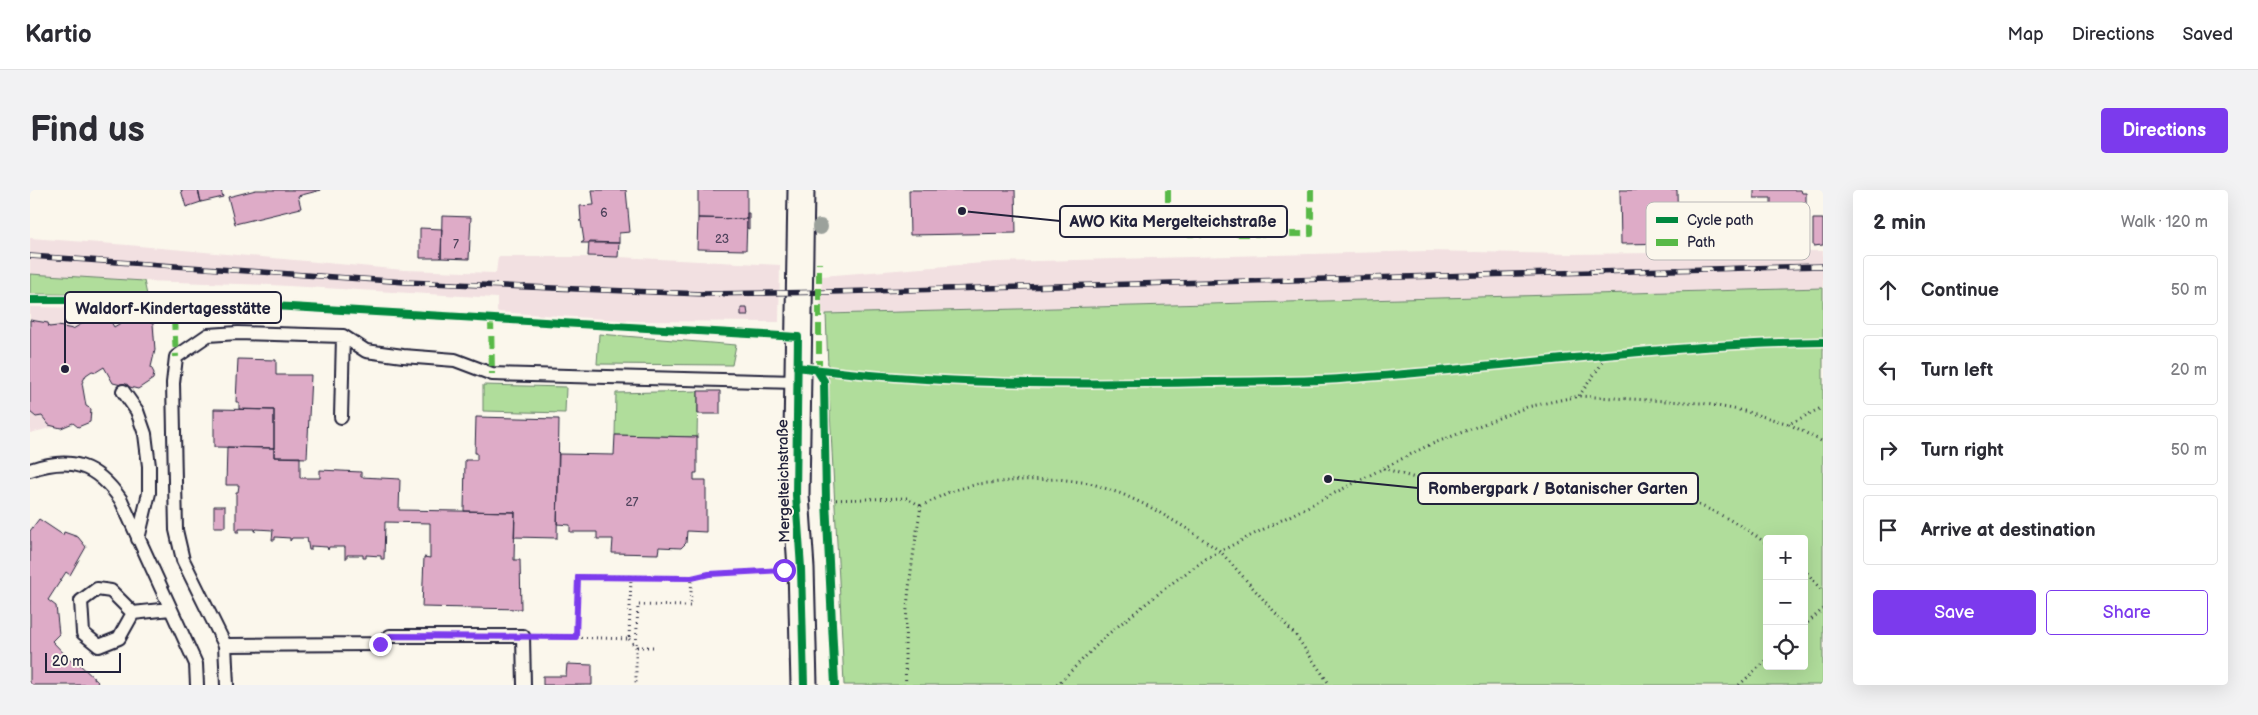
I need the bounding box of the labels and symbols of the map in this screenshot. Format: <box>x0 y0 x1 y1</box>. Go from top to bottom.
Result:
legend <box>1646 202 1810 260</box>
house number: 6 <box>600 206 608 221</box>
callout: AWO Kita Mergelteichstraße <box>1060 206 1287 237</box>
text: Cycle path <box>1687 212 1754 229</box>
text: AWO Kita Mergelteichstraße <box>1069 213 1276 232</box>
house number: 23 <box>715 232 729 247</box>
text: Path <box>1687 234 1715 251</box>
house number: 7 <box>453 237 459 252</box>
callout: Waldorf-Kindertagesstätte <box>65 292 281 323</box>
text: Waldorf-Kindertagesstätte <box>75 300 271 319</box>
street label: Mergelteichstraße <box>773 419 795 543</box>
callout: Rombergpark / Botanischer Garten <box>1418 473 1698 504</box>
text: Rombergpark / Botanischer Garten <box>1428 480 1688 499</box>
house number: 27 <box>626 495 639 510</box>
route start <box>773 559 796 582</box>
route end <box>369 633 392 656</box>
scale bar <box>45 650 121 673</box>

